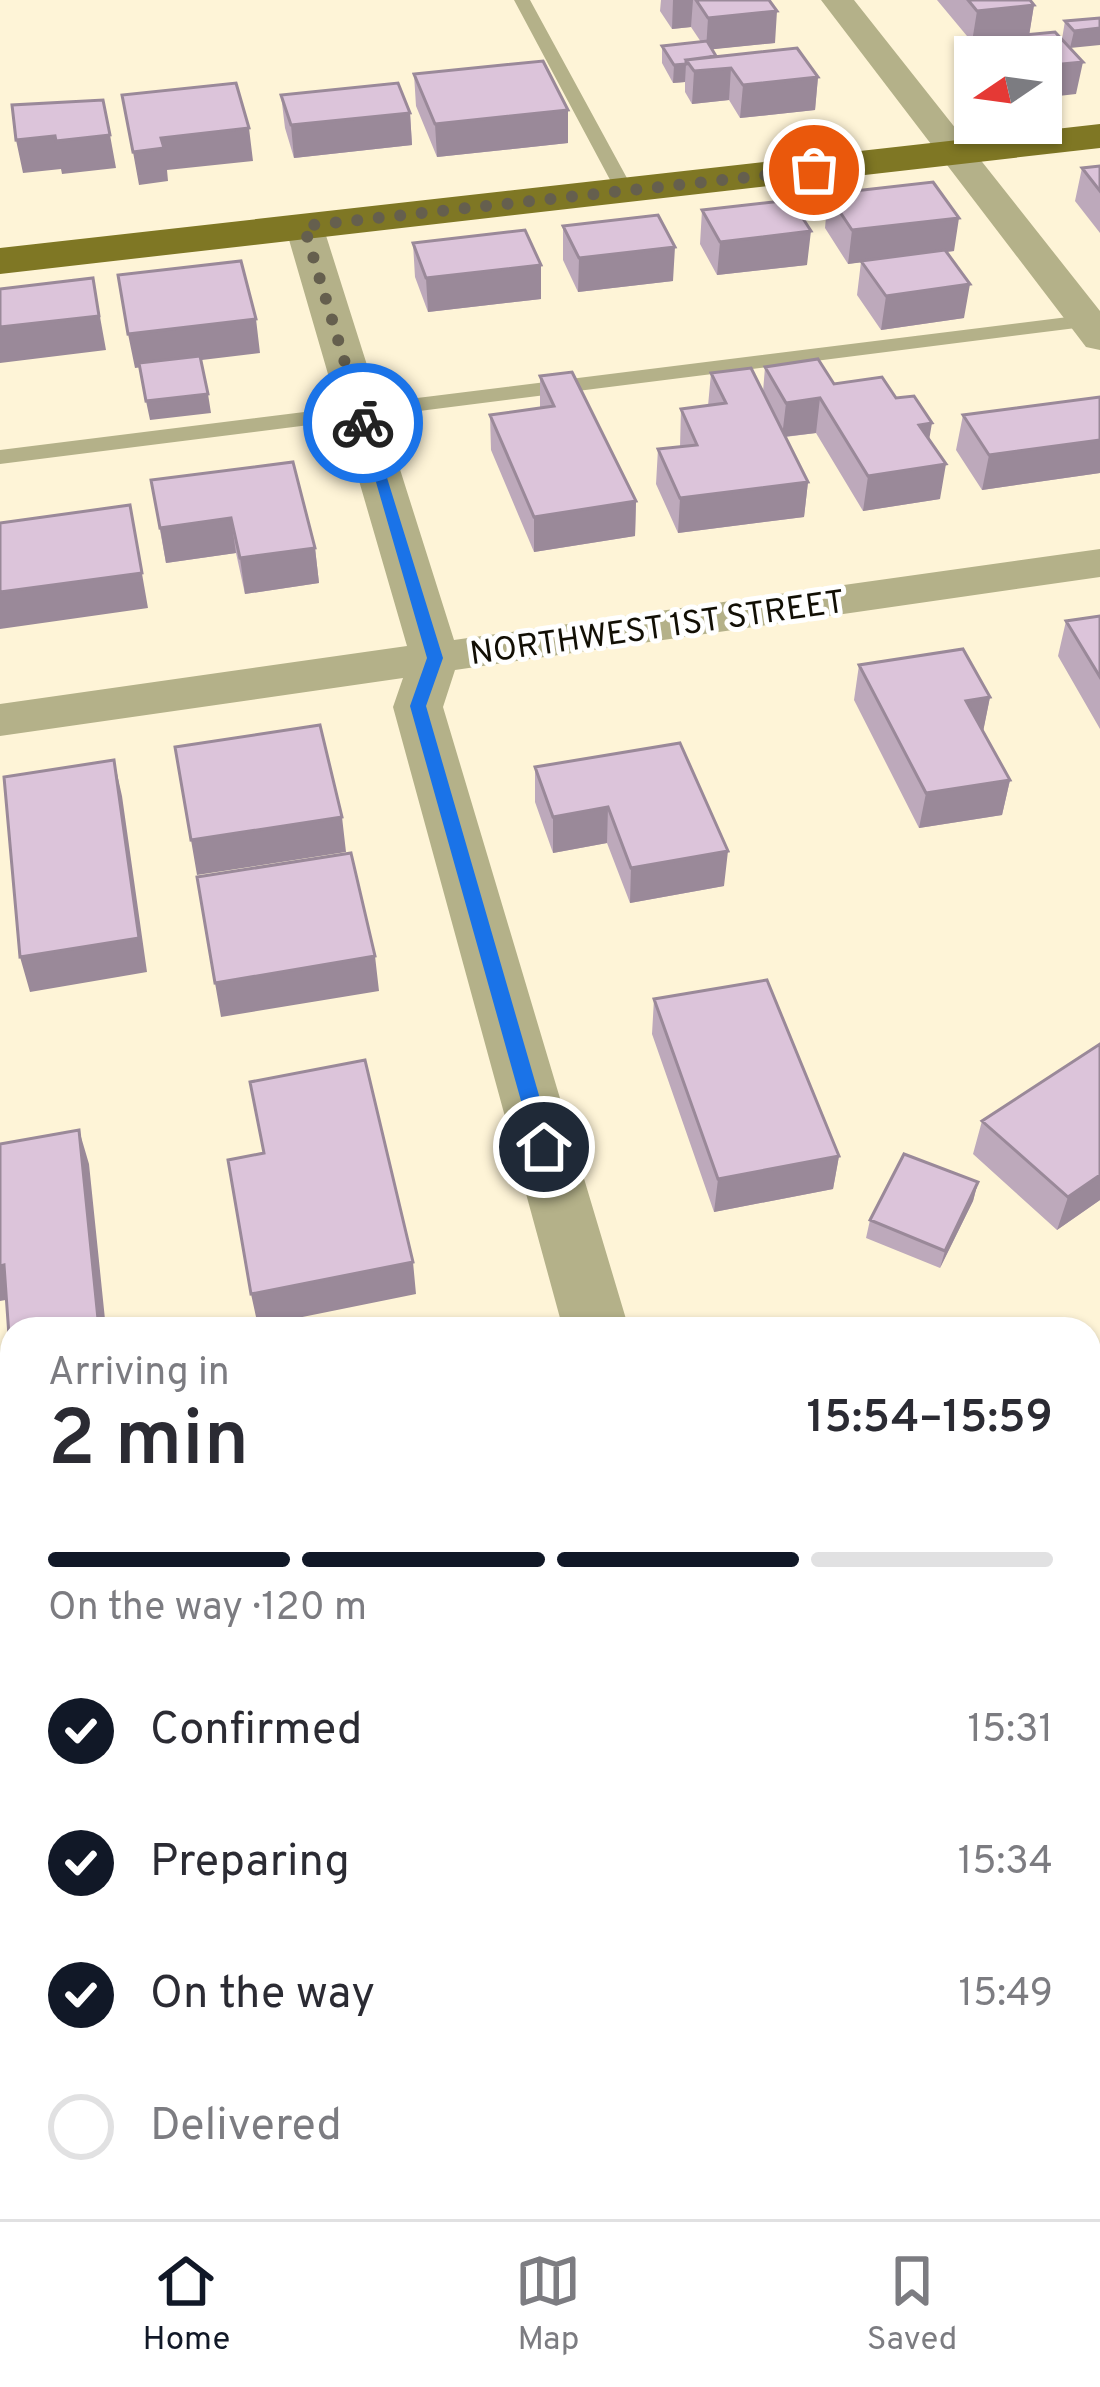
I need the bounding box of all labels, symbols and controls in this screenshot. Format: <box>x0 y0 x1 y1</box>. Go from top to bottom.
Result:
north arrow <box>954 36 1062 144</box>
map controls <box>954 36 1062 144</box>
pin <box>763 119 865 221</box>
icon: bag <box>781 137 847 203</box>
courier <box>303 363 423 483</box>
icon: bike <box>330 390 396 456</box>
street label: NORTHWEST 1ST STREET <box>468 583 848 677</box>
pin <box>493 1096 595 1198</box>
icon: home <box>511 1114 577 1180</box>
text: Arriving in <box>48 1350 230 1399</box>
text: 15:54–15:59 <box>807 1391 1053 1448</box>
text: 2 min <box>48 1394 249 1493</box>
text: On the way · 120 m <box>48 1585 367 1634</box>
icon: check <box>48 1698 114 1764</box>
text: Confirmed <box>150 1703 362 1760</box>
text: 15:31 <box>968 1707 1053 1756</box>
icon: check <box>48 1830 114 1896</box>
text: Preparing <box>150 1835 350 1892</box>
text: 15:34 <box>958 1839 1053 1888</box>
icon: check <box>48 1962 114 2028</box>
text: On the way <box>150 1967 375 2024</box>
text: 15:49 <box>959 1971 1053 2020</box>
text: Delivered <box>150 2099 342 2156</box>
tab: Home <box>143 2248 230 2362</box>
tab: Map <box>515 2248 581 2362</box>
tab: Saved <box>867 2248 957 2362</box>

